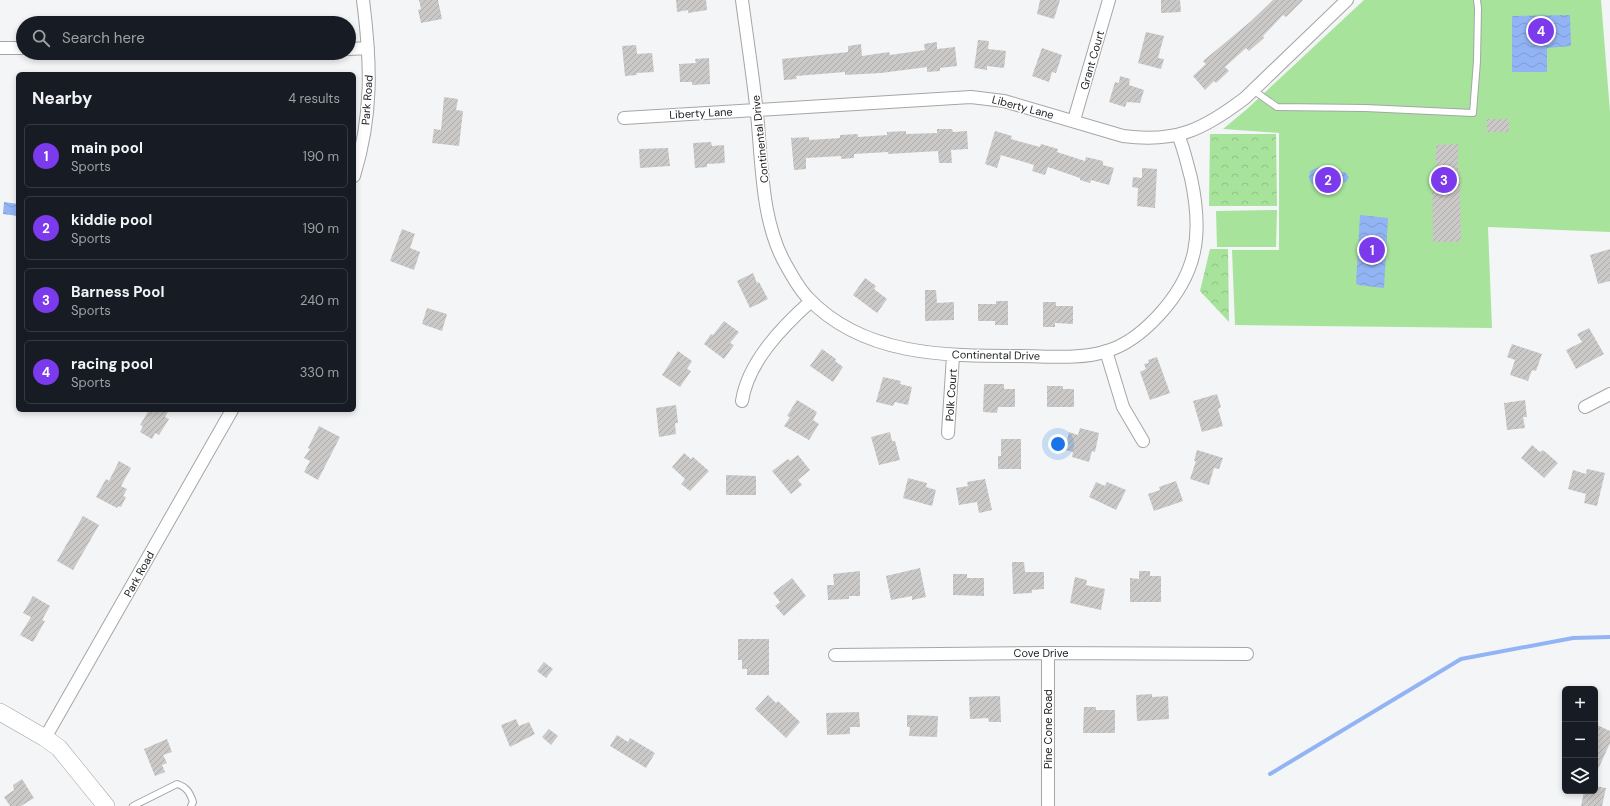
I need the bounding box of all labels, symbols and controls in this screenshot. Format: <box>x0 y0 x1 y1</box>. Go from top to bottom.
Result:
search box <box>16 16 356 60</box>
pin: 4 <box>1528 16 1554 46</box>
icon: search <box>30 27 52 49</box>
text: Search here <box>62 28 145 48</box>
street label: Grant Court <box>1077 29 1107 91</box>
street label: Park Road <box>358 74 376 126</box>
text: Nearby <box>32 87 92 109</box>
text: 4 results <box>288 90 340 107</box>
street label: Liberty Lane <box>991 92 1055 122</box>
street label: Continental Drive <box>748 94 772 184</box>
street label: Liberty Lane <box>669 104 733 122</box>
text: main pool <box>71 138 143 158</box>
text: 1 <box>44 148 48 165</box>
text: 190 m <box>303 148 339 165</box>
text: Sports <box>71 158 111 175</box>
pin: 2 <box>1315 165 1341 195</box>
pin: 3 <box>1431 165 1457 195</box>
text: kiddie pool <box>71 210 152 230</box>
text: 2 <box>42 220 50 237</box>
text: 190 m <box>303 220 339 237</box>
text: Sports <box>71 230 111 247</box>
pin: 1 <box>1359 235 1385 265</box>
text: Barness Pool <box>71 282 164 302</box>
text: 3 <box>42 292 50 309</box>
text: 240 m <box>300 292 339 309</box>
text: Sports <box>71 302 111 319</box>
street label: Continental Drive <box>952 347 1040 363</box>
text: racing pool <box>71 354 153 374</box>
text: 4 <box>42 364 50 381</box>
text: 330 m <box>300 364 339 381</box>
street label: Polk Court <box>942 368 960 422</box>
text: Sports <box>71 374 111 391</box>
your location <box>1048 434 1068 454</box>
street label: Park Road <box>121 549 157 599</box>
street label: Cove Drive <box>1014 646 1068 660</box>
map controls <box>1562 686 1598 794</box>
button: + <box>1562 686 1598 722</box>
street label: Pine Cone Road <box>1041 689 1055 769</box>
button: − <box>1562 722 1598 758</box>
button: layers <box>1562 758 1598 794</box>

